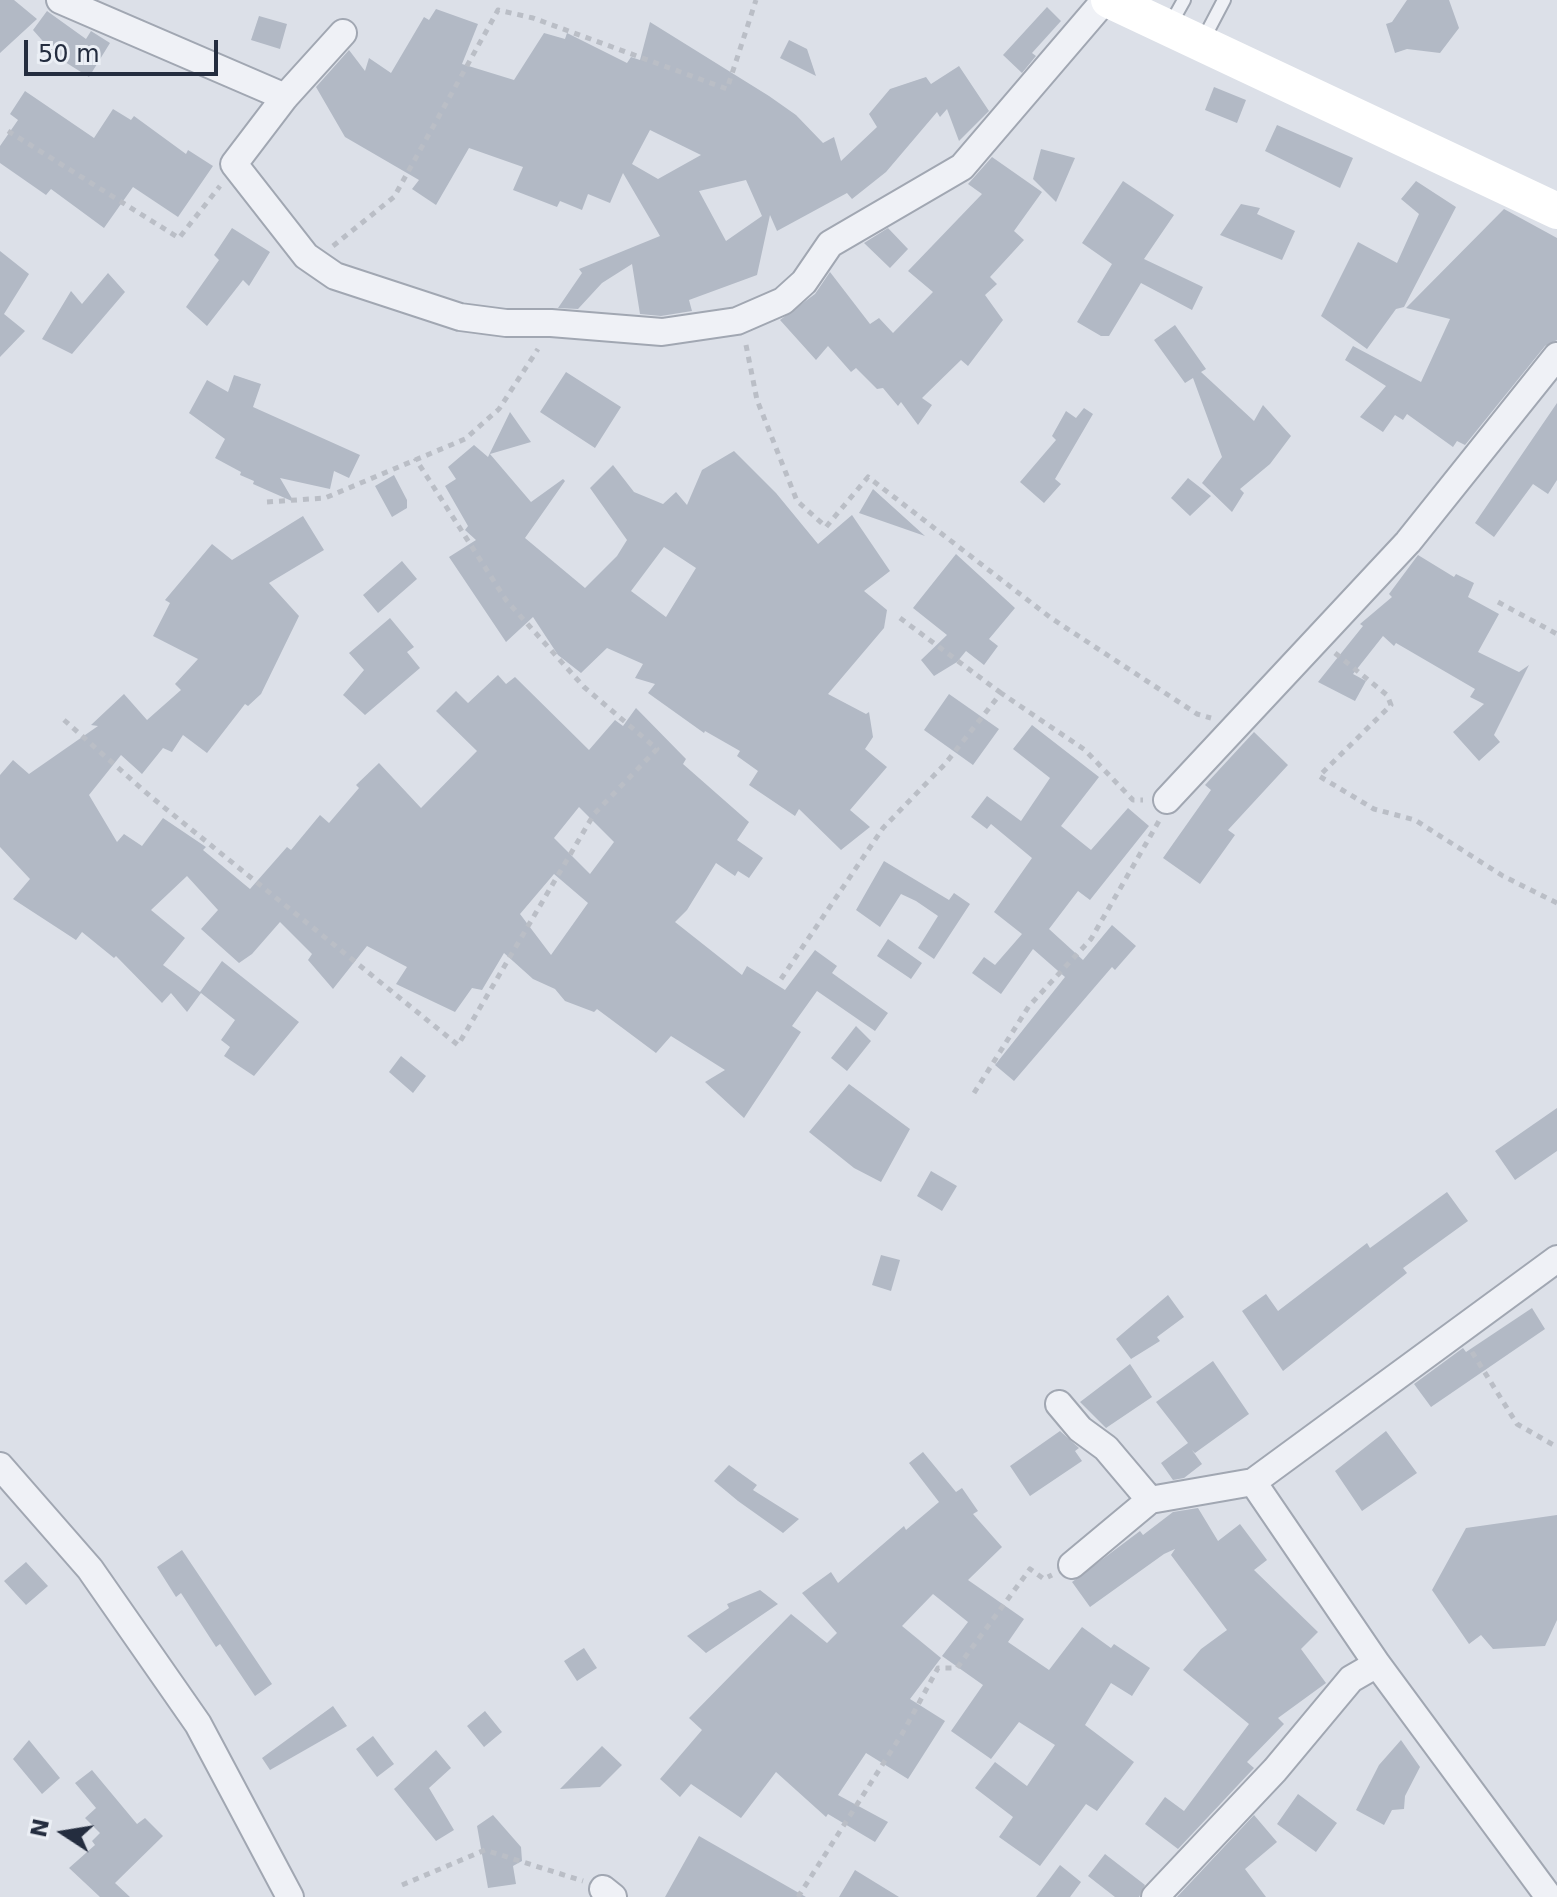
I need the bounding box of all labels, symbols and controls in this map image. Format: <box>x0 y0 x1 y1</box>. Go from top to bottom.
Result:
scale bar <box>28 24 222 74</box>
text: 50 m <box>38 40 100 68</box>
north arrow <box>24 1793 104 1873</box>
text: N <box>26 1816 54 1840</box>

